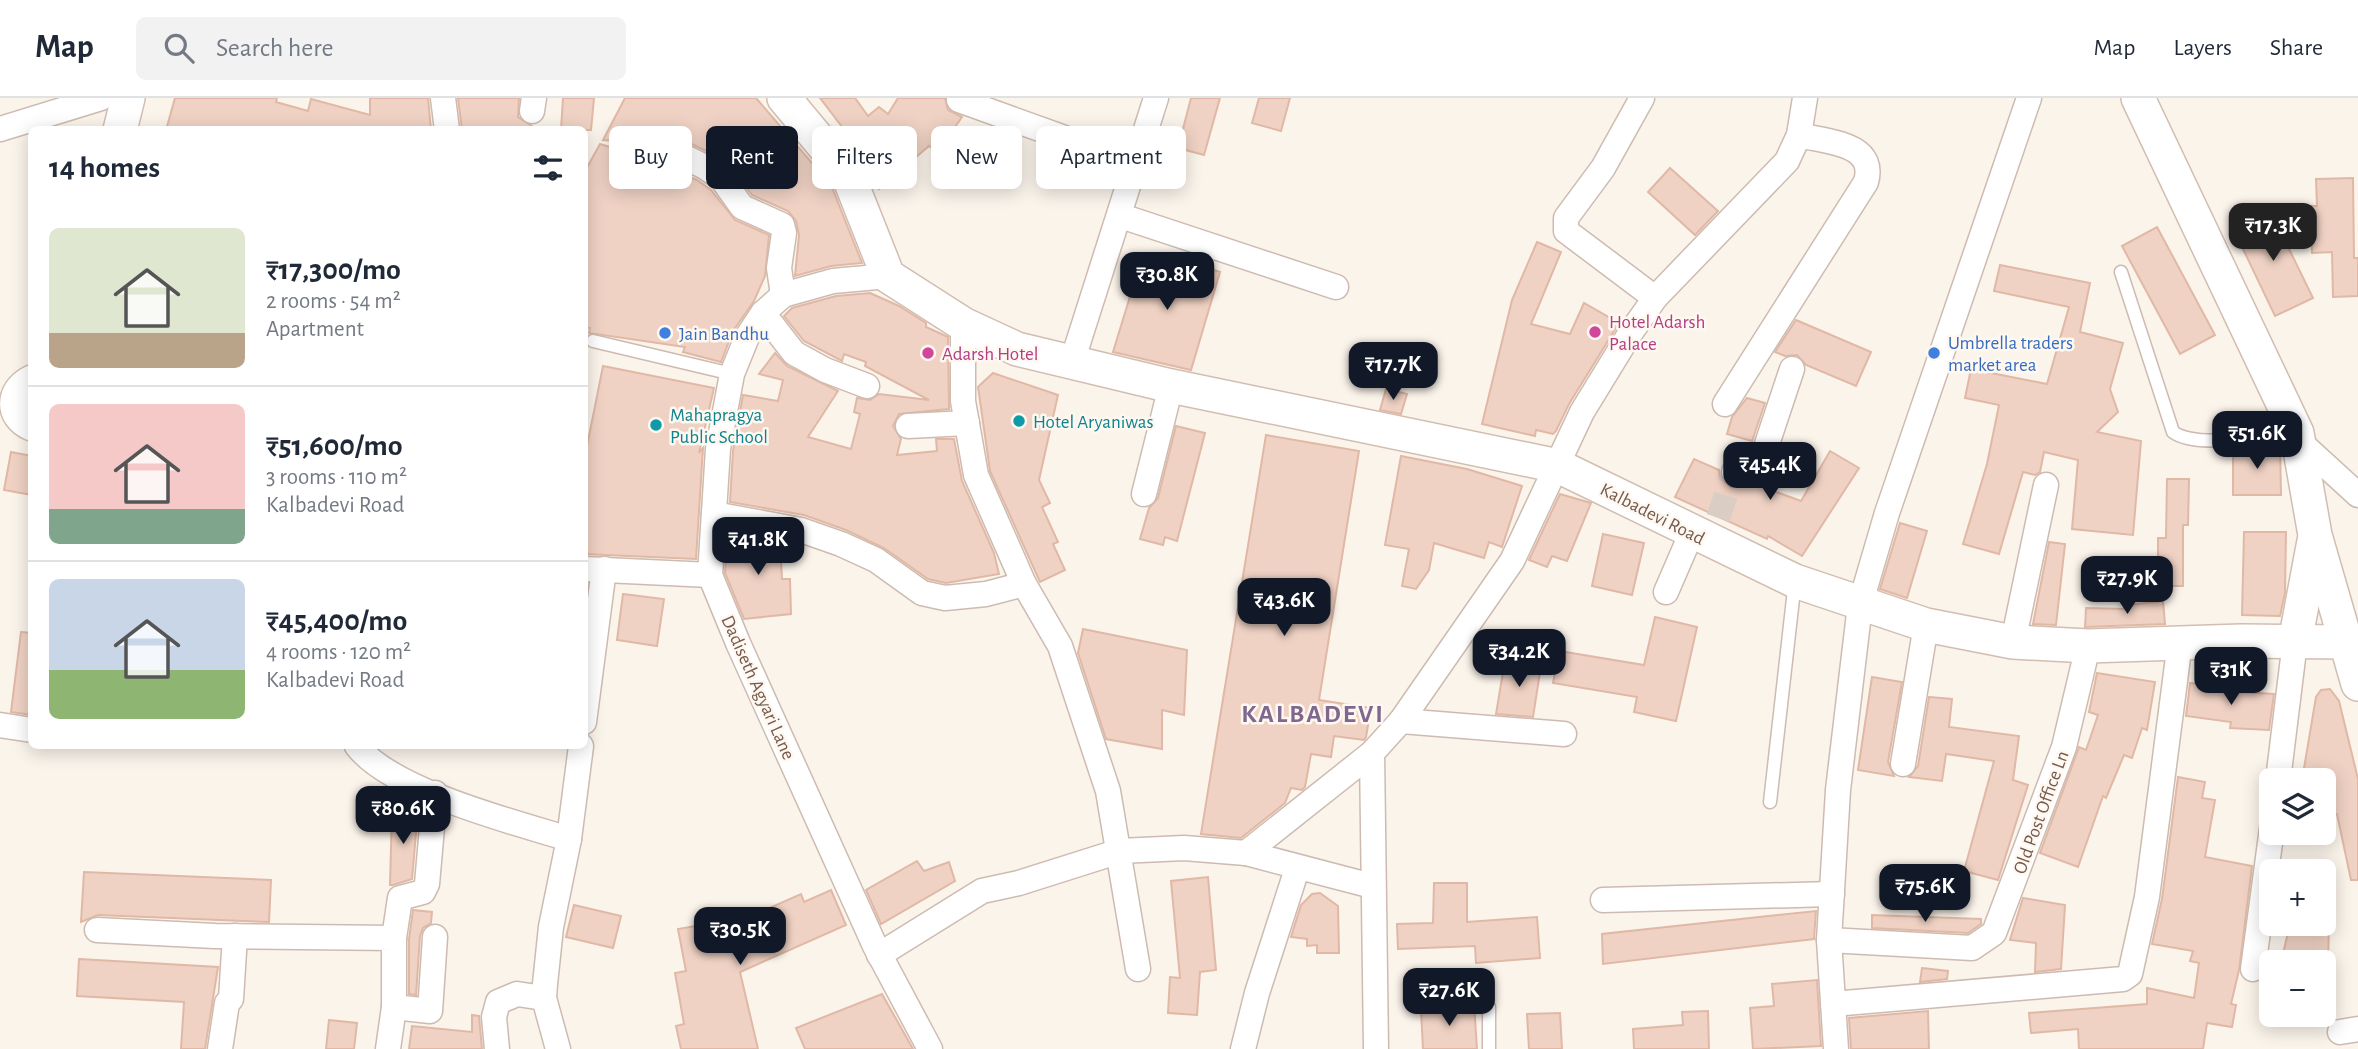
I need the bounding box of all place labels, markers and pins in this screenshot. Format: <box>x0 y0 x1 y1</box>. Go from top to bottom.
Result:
pin: ₹17.3K <box>2216 204 2330 263</box>
pin: ₹30.8K <box>1110 252 1224 312</box>
place label: Hotel Adarsh Palace <box>1609 313 1705 354</box>
marker: Hotel Adarsh Palace <box>1587 324 1603 340</box>
marker: Jain Bandhu <box>657 325 673 341</box>
place label: Jain Bandhu <box>679 325 769 344</box>
place label: Umbrella traders market area <box>1948 334 2073 375</box>
pin: ₹17.7K <box>1336 342 1450 402</box>
marker: Adarsh Hotel <box>920 345 936 361</box>
place label: Adarsh Hotel <box>942 345 1038 364</box>
marker: Umbrella traders market area <box>1926 345 1942 361</box>
place label: Mahapragya Public School <box>670 406 768 447</box>
pin: ₹51.6K <box>2200 412 2314 471</box>
marker: Hotel Aryaniwas <box>1011 413 1027 429</box>
place label: Hotel Aryaniwas <box>1033 413 1154 432</box>
marker: Mahapragya Public School <box>648 417 664 433</box>
pin: ₹45.4K <box>1713 442 1827 502</box>
pin: ₹41.8K <box>701 518 815 577</box>
pin: ₹27.9K <box>2070 556 2184 616</box>
pin: ₹43.6K <box>1227 578 1341 638</box>
pin: ₹34.2K <box>1462 630 1576 689</box>
pin: ₹31K <box>2190 648 2272 707</box>
pin: ₹80.6K <box>346 786 460 846</box>
pin: ₹75.6K <box>1868 864 1982 924</box>
pin: ₹30.5K <box>683 908 797 967</box>
pin: ₹27.6K <box>1392 968 1506 1028</box>

